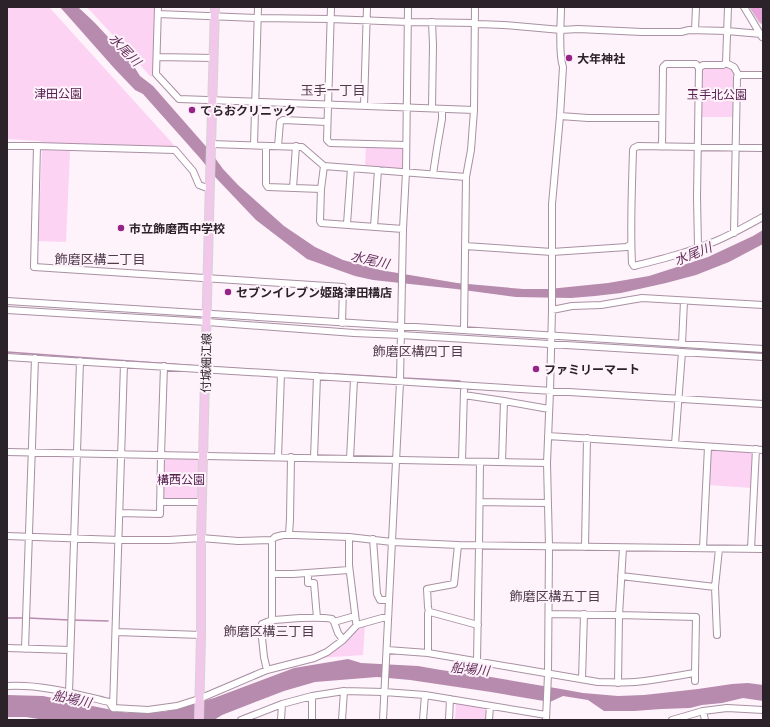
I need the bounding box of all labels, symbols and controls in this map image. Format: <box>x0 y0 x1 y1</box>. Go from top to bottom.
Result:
water label: 水尾川 <box>105 30 146 71</box>
place label: 大年神社 <box>577 51 625 66</box>
marker: 大年神社 <box>564 53 574 63</box>
district label: 玉手一丁目 <box>300 82 366 99</box>
park label: 津田公園 <box>34 86 82 101</box>
park label: 玉手北公園 <box>687 87 747 102</box>
place label: てらおクリニック <box>200 103 296 118</box>
marker: てらおクリニック <box>187 105 197 115</box>
place label: 市立飾磨西中学校 <box>129 221 225 236</box>
marker: 市立飾磨西中学校 <box>116 223 126 233</box>
water label: 水尾川 <box>672 238 716 269</box>
water label: 水尾川 <box>349 247 393 273</box>
district label: 飾磨区構二丁目 <box>54 251 146 268</box>
place label: セブンイレブン姫路津田構店 <box>236 285 392 300</box>
marker: セブンイレブン姫路津田構店 <box>223 287 233 297</box>
street label: 付城細江線 <box>198 333 214 393</box>
district label: 飾磨区構四丁目 <box>372 343 464 360</box>
place label: ファミリーマート <box>544 362 640 377</box>
marker: ファミリーマート <box>531 364 541 374</box>
park label: 構西公園 <box>157 472 205 487</box>
district label: 飾磨区構五丁目 <box>509 588 601 605</box>
district label: 飾磨区構三丁目 <box>223 623 315 640</box>
water label: 船場川 <box>450 659 492 680</box>
water label: 船場川 <box>51 687 95 712</box>

